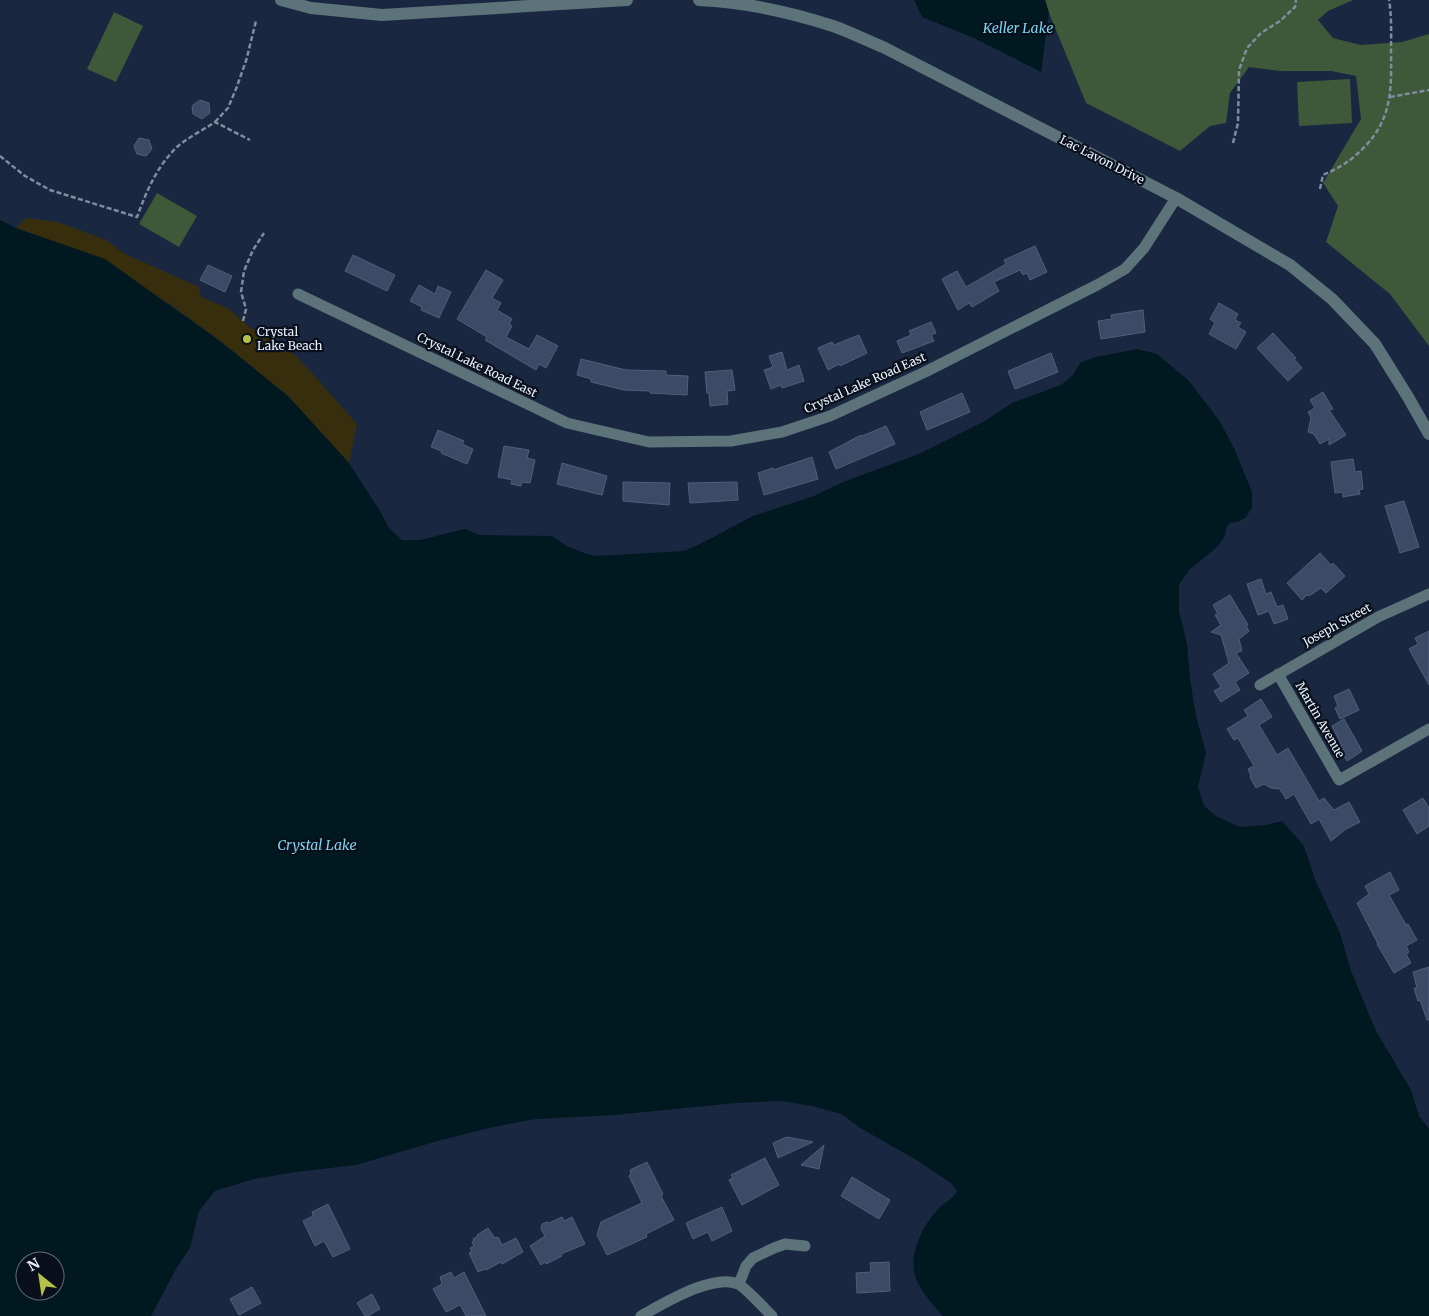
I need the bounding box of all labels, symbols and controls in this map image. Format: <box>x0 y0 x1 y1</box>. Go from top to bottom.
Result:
water label: Keller Lake <box>982 19 1053 37</box>
street label: Lac Lavon Drive <box>1057 132 1147 187</box>
place label: Crystal Lake Beach <box>257 324 323 353</box>
street label: Crystal Lake Road East <box>415 329 540 400</box>
marker: Crystal Lake Beach <box>241 333 253 345</box>
street label: Crystal Lake Road East <box>802 349 928 416</box>
street label: Joseph Street <box>1299 600 1374 650</box>
street label: Martin Avenue <box>1293 679 1348 760</box>
water label: Crystal Lake <box>277 836 357 854</box>
north arrow <box>15 1251 65 1301</box>
text: N <box>24 1254 43 1275</box>

